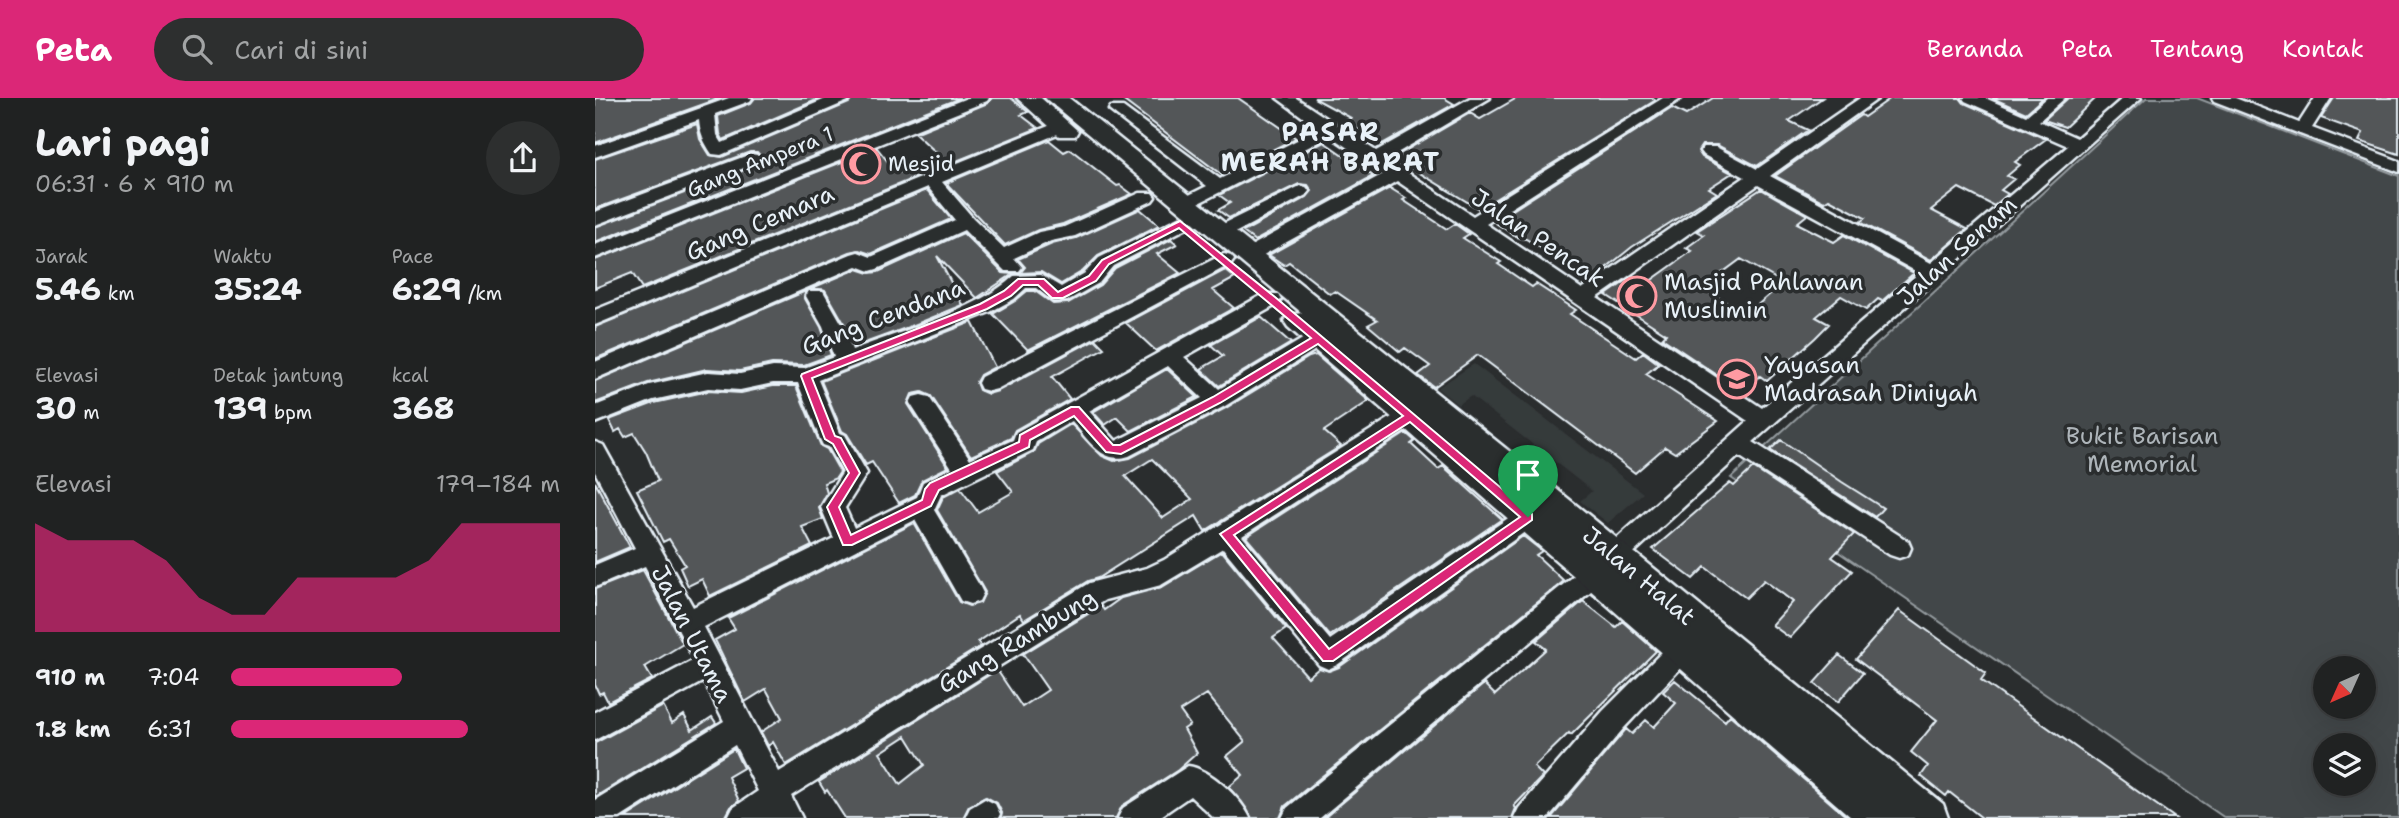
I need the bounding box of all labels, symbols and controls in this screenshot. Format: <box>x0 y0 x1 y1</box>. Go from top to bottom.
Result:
search box <box>154 18 644 81</box>
text: Peta <box>35 27 112 72</box>
icon: search <box>178 30 216 68</box>
text: Cari di sini <box>234 32 368 67</box>
text: Beranda <box>1927 33 2023 65</box>
text: Peta <box>2061 33 2112 65</box>
text: Tentang <box>2150 33 2244 65</box>
text: Kontak <box>2282 33 2364 65</box>
district label: PASAR MERAH BARAT <box>1221 114 1441 179</box>
text: Lari pagi <box>35 117 211 168</box>
street label: Gang Ampera 1 <box>683 120 837 204</box>
button: share <box>486 121 560 195</box>
mosque icon: Mesjid <box>840 143 882 185</box>
place label: Mesjid <box>888 150 954 178</box>
text: 06:31 · 6 × 910 m <box>35 169 234 199</box>
street label: Gang Cemara <box>681 177 839 269</box>
street label: Jalan Pencak <box>1465 181 1611 295</box>
street label: Jalan Senam <box>1890 189 2024 313</box>
text: Jarak <box>35 244 88 269</box>
text: Waktu <box>213 244 272 269</box>
text: Pace <box>392 244 433 269</box>
place label: Masjid Pahlawan Muslimin <box>1664 266 1863 326</box>
text: 5.46 <box>35 269 101 310</box>
text: 35:24 <box>213 269 302 310</box>
text: 6:29 <box>392 269 462 310</box>
street label: Gang Cendana <box>797 271 969 363</box>
mosque icon: Masjid Pahlawan Muslimin <box>1616 275 1658 317</box>
text: km <box>101 281 135 306</box>
text: /km <box>462 281 502 306</box>
place label: Yayasan Madrasah Diniyah <box>1764 349 1978 409</box>
school or university icon: Yayasan Madrasah Diniyah <box>1716 358 1758 400</box>
text: Elevasi <box>35 363 99 388</box>
text: Detak jantung <box>213 363 343 388</box>
text: kcal <box>392 363 429 388</box>
text: 30 <box>35 388 77 429</box>
text: 139 <box>213 388 268 429</box>
text: 368 <box>392 388 454 429</box>
text: m <box>77 400 100 425</box>
text: bpm <box>268 400 312 425</box>
park label: Bukit Barisan Memorial <box>2066 420 2218 480</box>
pin <box>1498 445 1558 517</box>
icon: arrive <box>1509 456 1547 494</box>
text: Elevasi <box>35 469 112 499</box>
text: 179–184 m <box>436 469 560 499</box>
street label: Jalan Halat <box>1576 519 1702 633</box>
street label: Jalan Utama <box>644 560 740 708</box>
street label: Gang Rambung <box>932 581 1102 701</box>
north arrow <box>2313 656 2377 719</box>
map controls <box>2313 656 2376 796</box>
text: 910 m <box>35 662 105 692</box>
text: 7:04 <box>147 662 199 692</box>
text: 1.8 km <box>35 714 110 744</box>
text: 6:31 <box>147 714 192 744</box>
button: layers <box>2313 733 2376 796</box>

